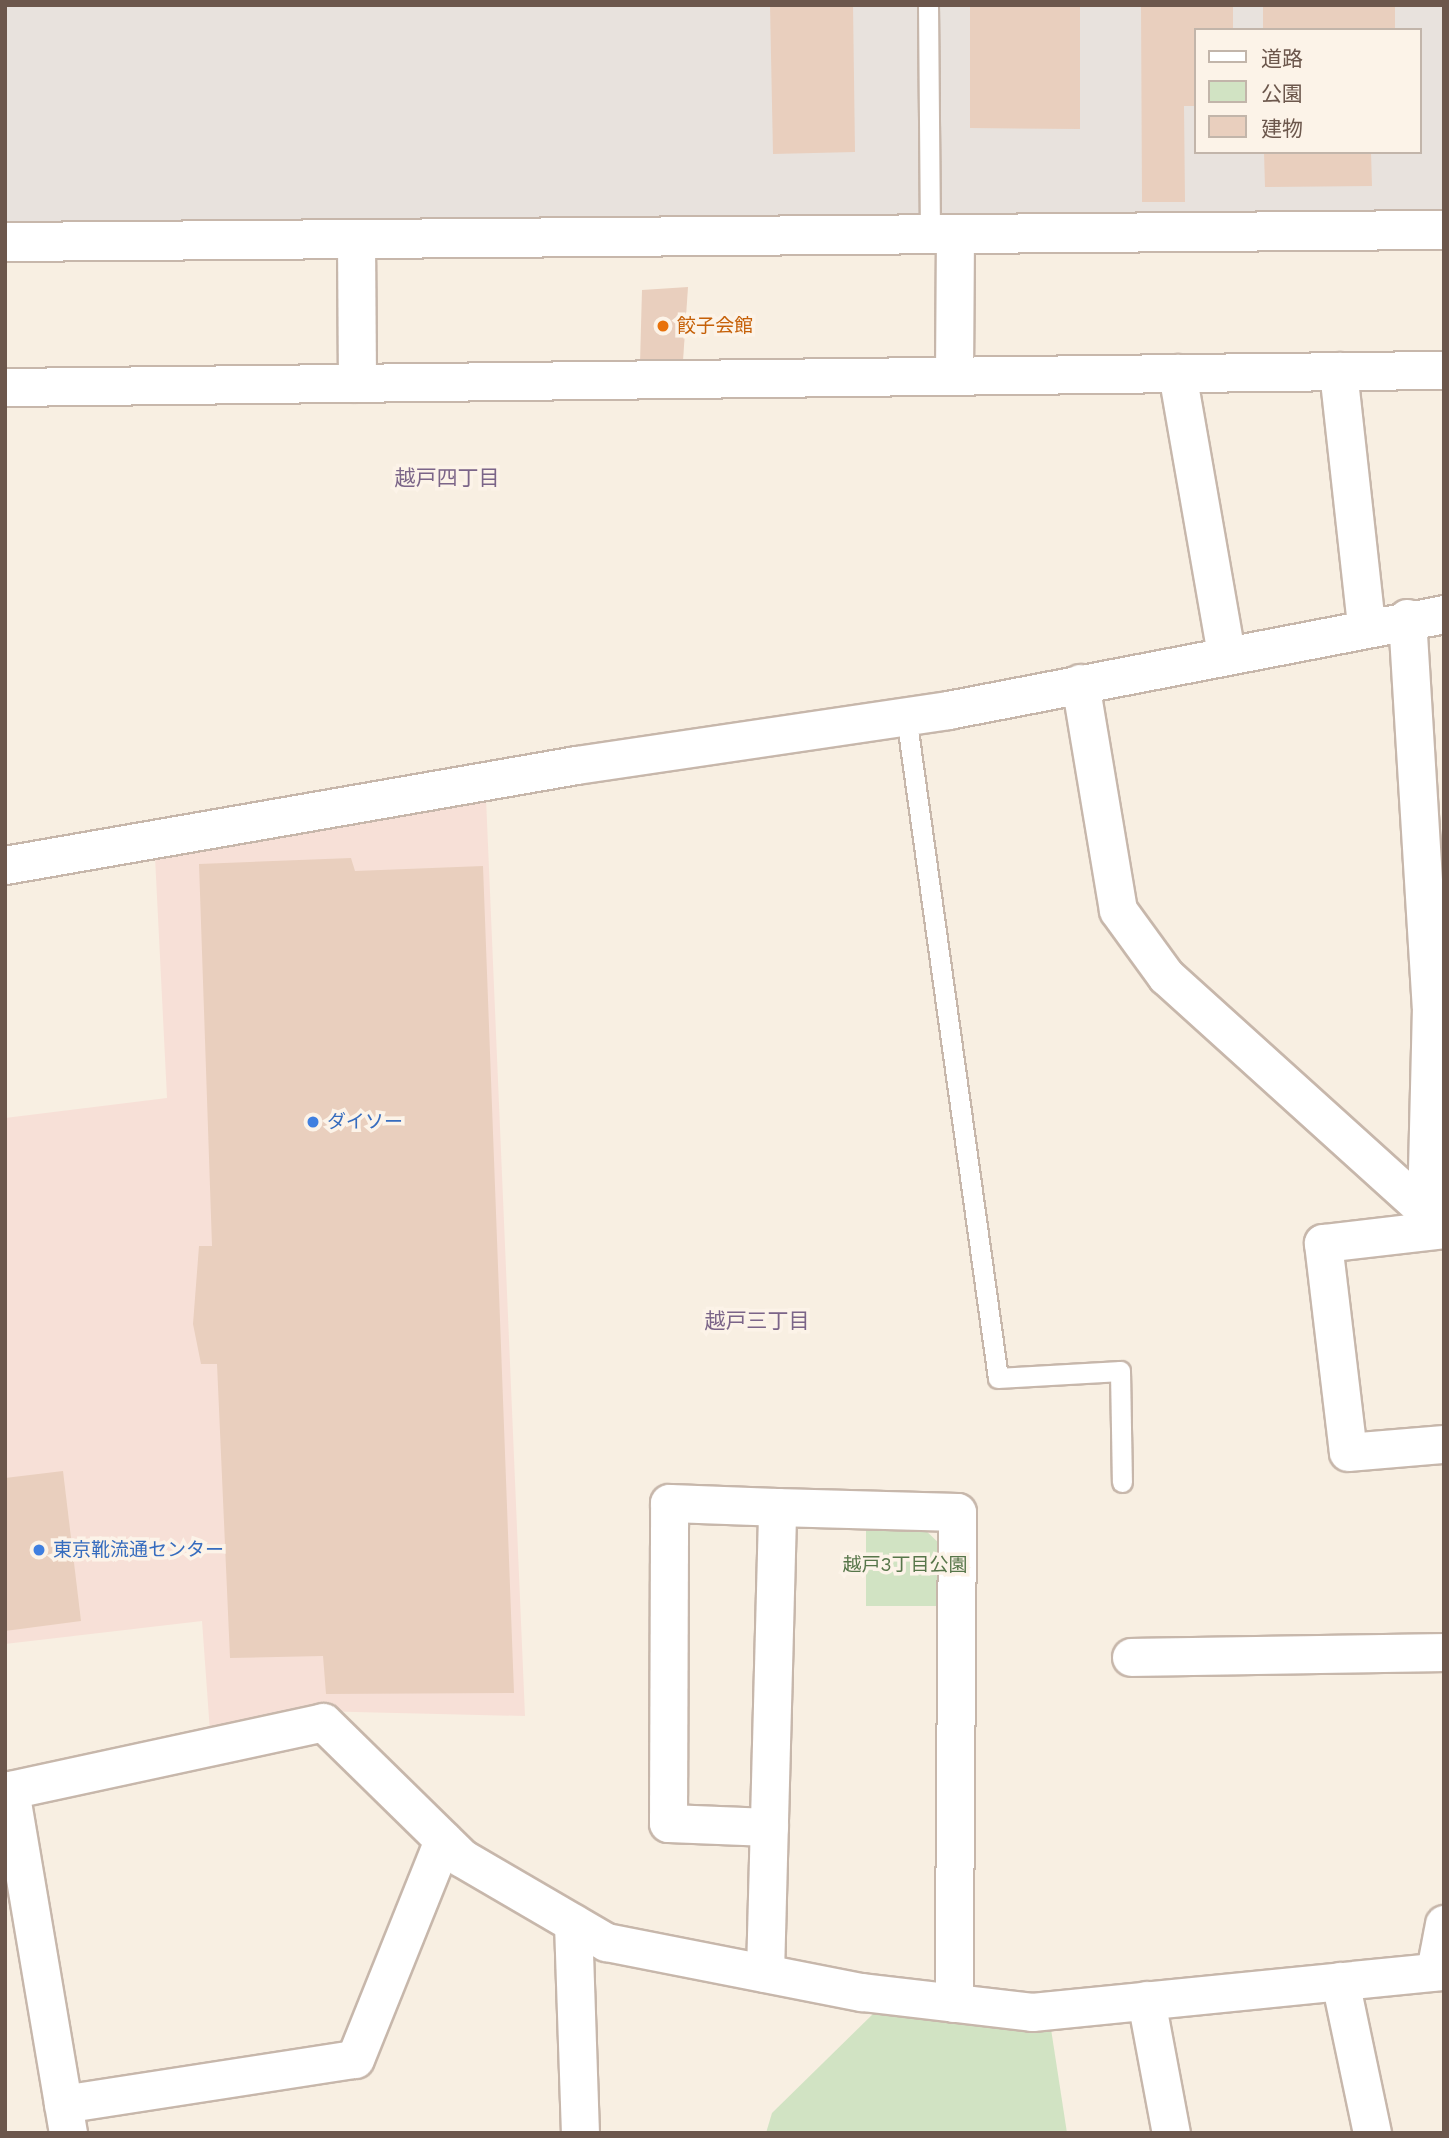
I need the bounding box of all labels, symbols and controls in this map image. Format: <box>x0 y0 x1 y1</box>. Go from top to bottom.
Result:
legend <box>1194 28 1421 154</box>
text: 道路 <box>1261 46 1303 71</box>
text: 公園 <box>1261 81 1303 106</box>
text: 建物 <box>1261 116 1303 141</box>
place label: 餃子会館 <box>677 315 753 337</box>
marker: 餃子会館 <box>655 318 671 334</box>
district label: 越戸四丁目 <box>395 465 499 491</box>
place label: ダイソー <box>327 1111 403 1133</box>
marker: ダイソー <box>305 1114 321 1130</box>
district label: 越戸三丁目 <box>705 1308 809 1334</box>
place label: 東京靴流通センター <box>53 1539 224 1561</box>
marker: 東京靴流通センター <box>31 1542 47 1558</box>
park label: 越戸3丁目公園 <box>842 1554 968 1576</box>

